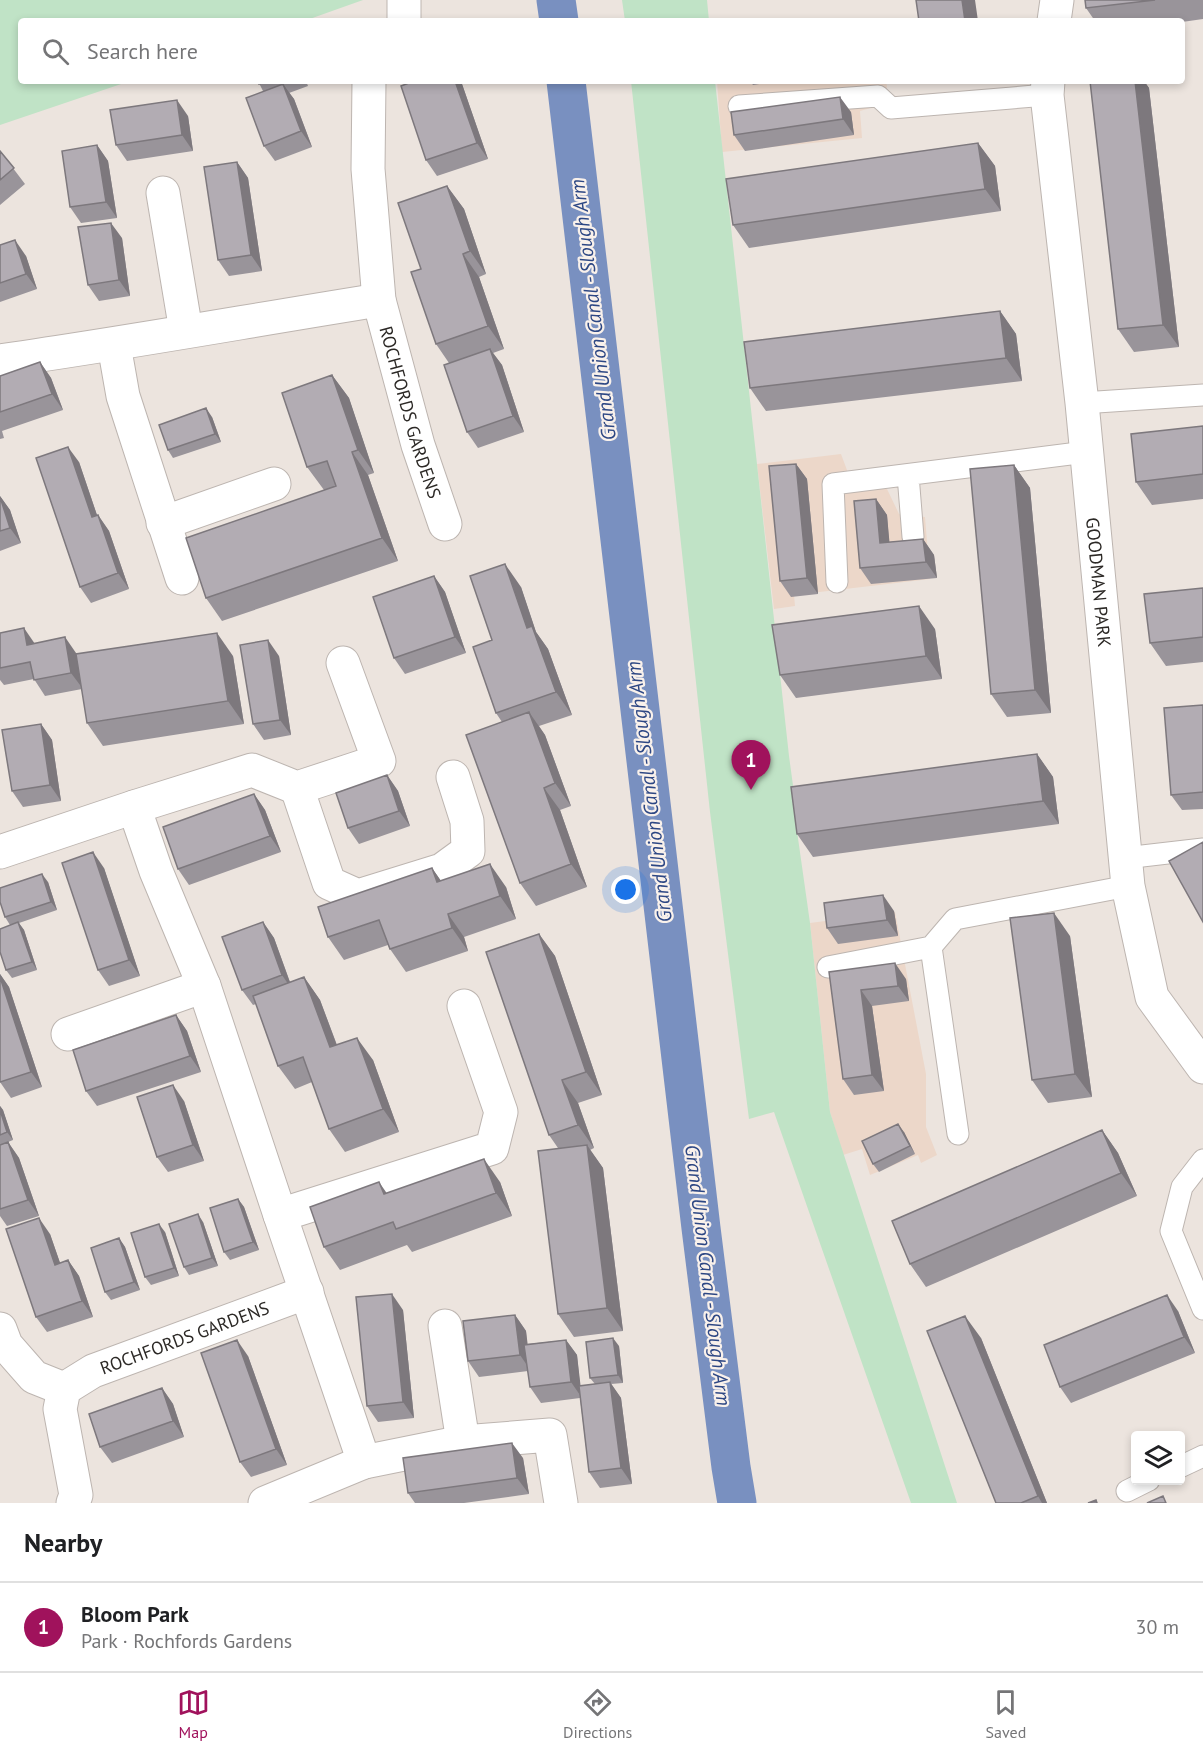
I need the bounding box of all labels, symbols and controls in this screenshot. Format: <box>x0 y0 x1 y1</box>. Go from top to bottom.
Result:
search box <box>18 18 1185 84</box>
icon: search <box>39 35 72 68</box>
text: Search here <box>87 37 198 65</box>
water label: Grand Union Canal - Slough Arm <box>564 178 622 442</box>
street label: ROCHFORDS GARDENS <box>375 323 447 501</box>
street label: GOODMAN PARK <box>1081 516 1117 648</box>
water label: Grand Union Canal - Slough Arm <box>620 660 678 924</box>
pin: 1 <box>732 740 771 790</box>
your location <box>611 875 640 904</box>
water label: Grand Union Canal - Slough Arm <box>679 1143 737 1407</box>
street label: ROCHFORDS GARDENS <box>97 1296 272 1379</box>
map controls <box>1131 1431 1185 1485</box>
button: layers <box>1131 1431 1185 1485</box>
text: Nearby <box>24 1526 102 1559</box>
text: Bloom Park <box>81 1600 189 1628</box>
text: 1 <box>38 1614 49 1640</box>
text: 30 m <box>1136 1614 1179 1640</box>
text: Park · Rochfords Gardens <box>81 1628 292 1654</box>
tab: Map <box>177 1686 210 1742</box>
tab: Directions <box>563 1686 632 1742</box>
tab: Saved <box>986 1686 1026 1742</box>

